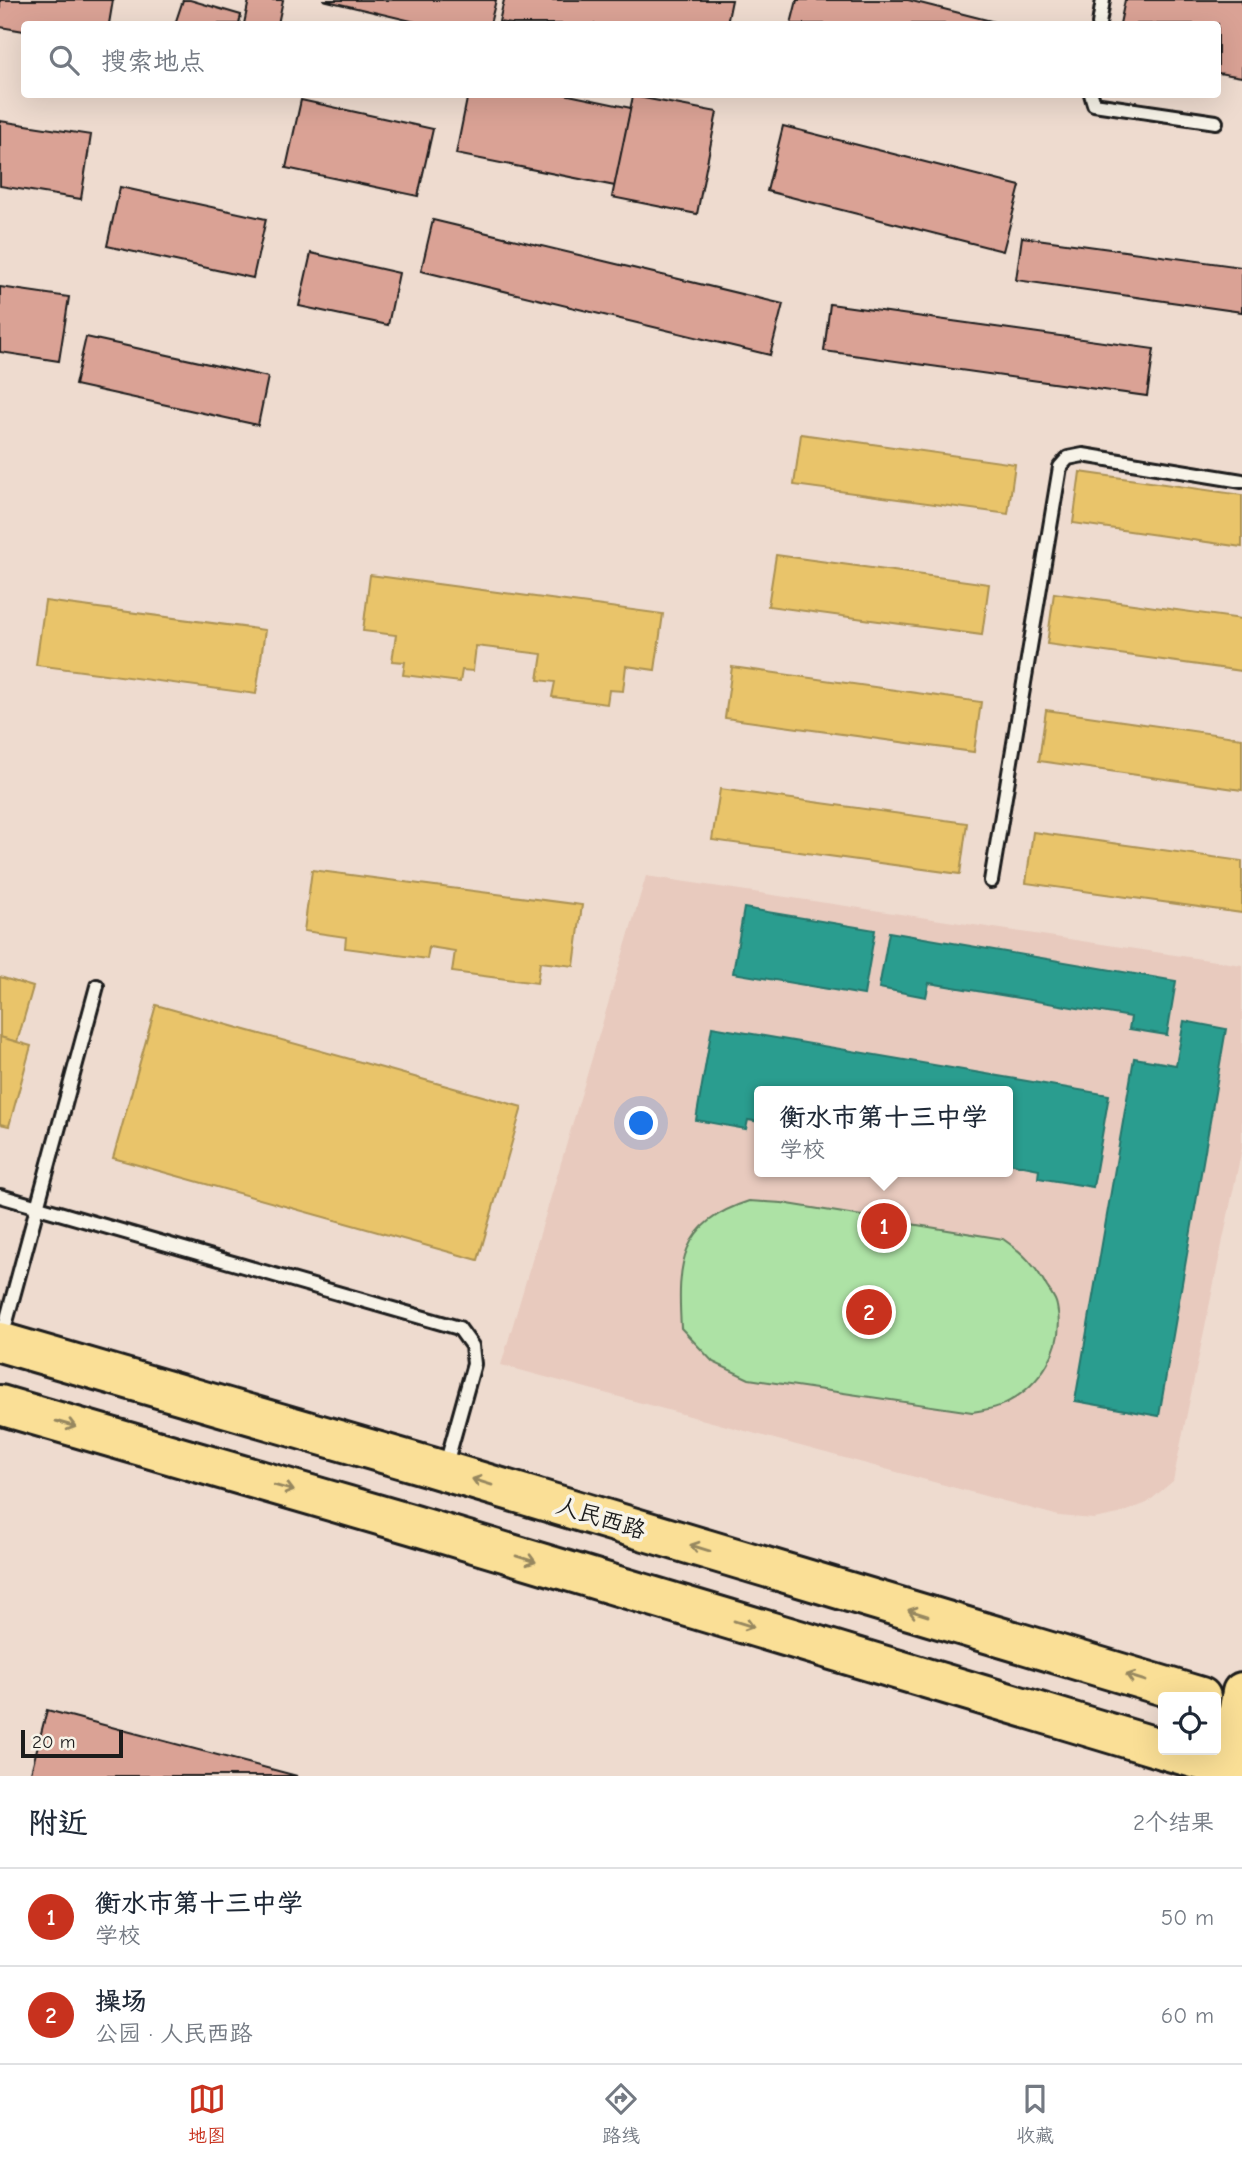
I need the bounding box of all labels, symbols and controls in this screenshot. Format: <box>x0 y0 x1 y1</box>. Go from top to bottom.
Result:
search box <box>21 21 1221 98</box>
icon: search <box>45 41 83 79</box>
text: 搜索地点 <box>101 47 205 77</box>
popup <box>754 1086 1013 1177</box>
text: 衡水市第十三中学 <box>779 1103 988 1133</box>
your location <box>624 1106 658 1140</box>
text: 学校 <box>779 1136 825 1163</box>
pin: 1 <box>861 1200 907 1252</box>
pin: 2 <box>846 1286 892 1338</box>
one-way arrow <box>54 1419 76 1432</box>
one-way arrow <box>471 1475 493 1488</box>
one-way arrow <box>273 1482 295 1495</box>
street label: 人民西路 <box>553 1492 649 1544</box>
one-way arrow <box>689 1540 711 1553</box>
one-way arrow <box>514 1553 536 1566</box>
one-way arrow <box>907 1605 929 1618</box>
one-way arrow <box>732 1618 754 1631</box>
one-way arrow <box>1125 1670 1147 1683</box>
map controls <box>1158 1692 1221 1755</box>
button: locate <box>1158 1692 1221 1755</box>
scale bar <box>21 1727 122 1759</box>
text: 20 m <box>32 1731 76 1753</box>
text: 附近 <box>28 1806 88 1841</box>
text: 2个结果 <box>1133 1809 1214 1836</box>
text: 衡水市第十三中学 <box>95 1889 303 1919</box>
text: 1 <box>46 1904 56 1931</box>
text: 50 m <box>1161 1904 1214 1931</box>
text: 学校 <box>95 1922 141 1949</box>
text: 操场 <box>95 1987 147 2017</box>
text: 2 <box>45 2002 57 2029</box>
text: 60 m <box>1161 2002 1214 2029</box>
text: 公园 · 人民西路 <box>95 2020 252 2047</box>
tab: 地图 <box>188 2080 226 2147</box>
tab: 路线 <box>602 2080 640 2147</box>
tab: 收藏 <box>1016 2080 1054 2147</box>

